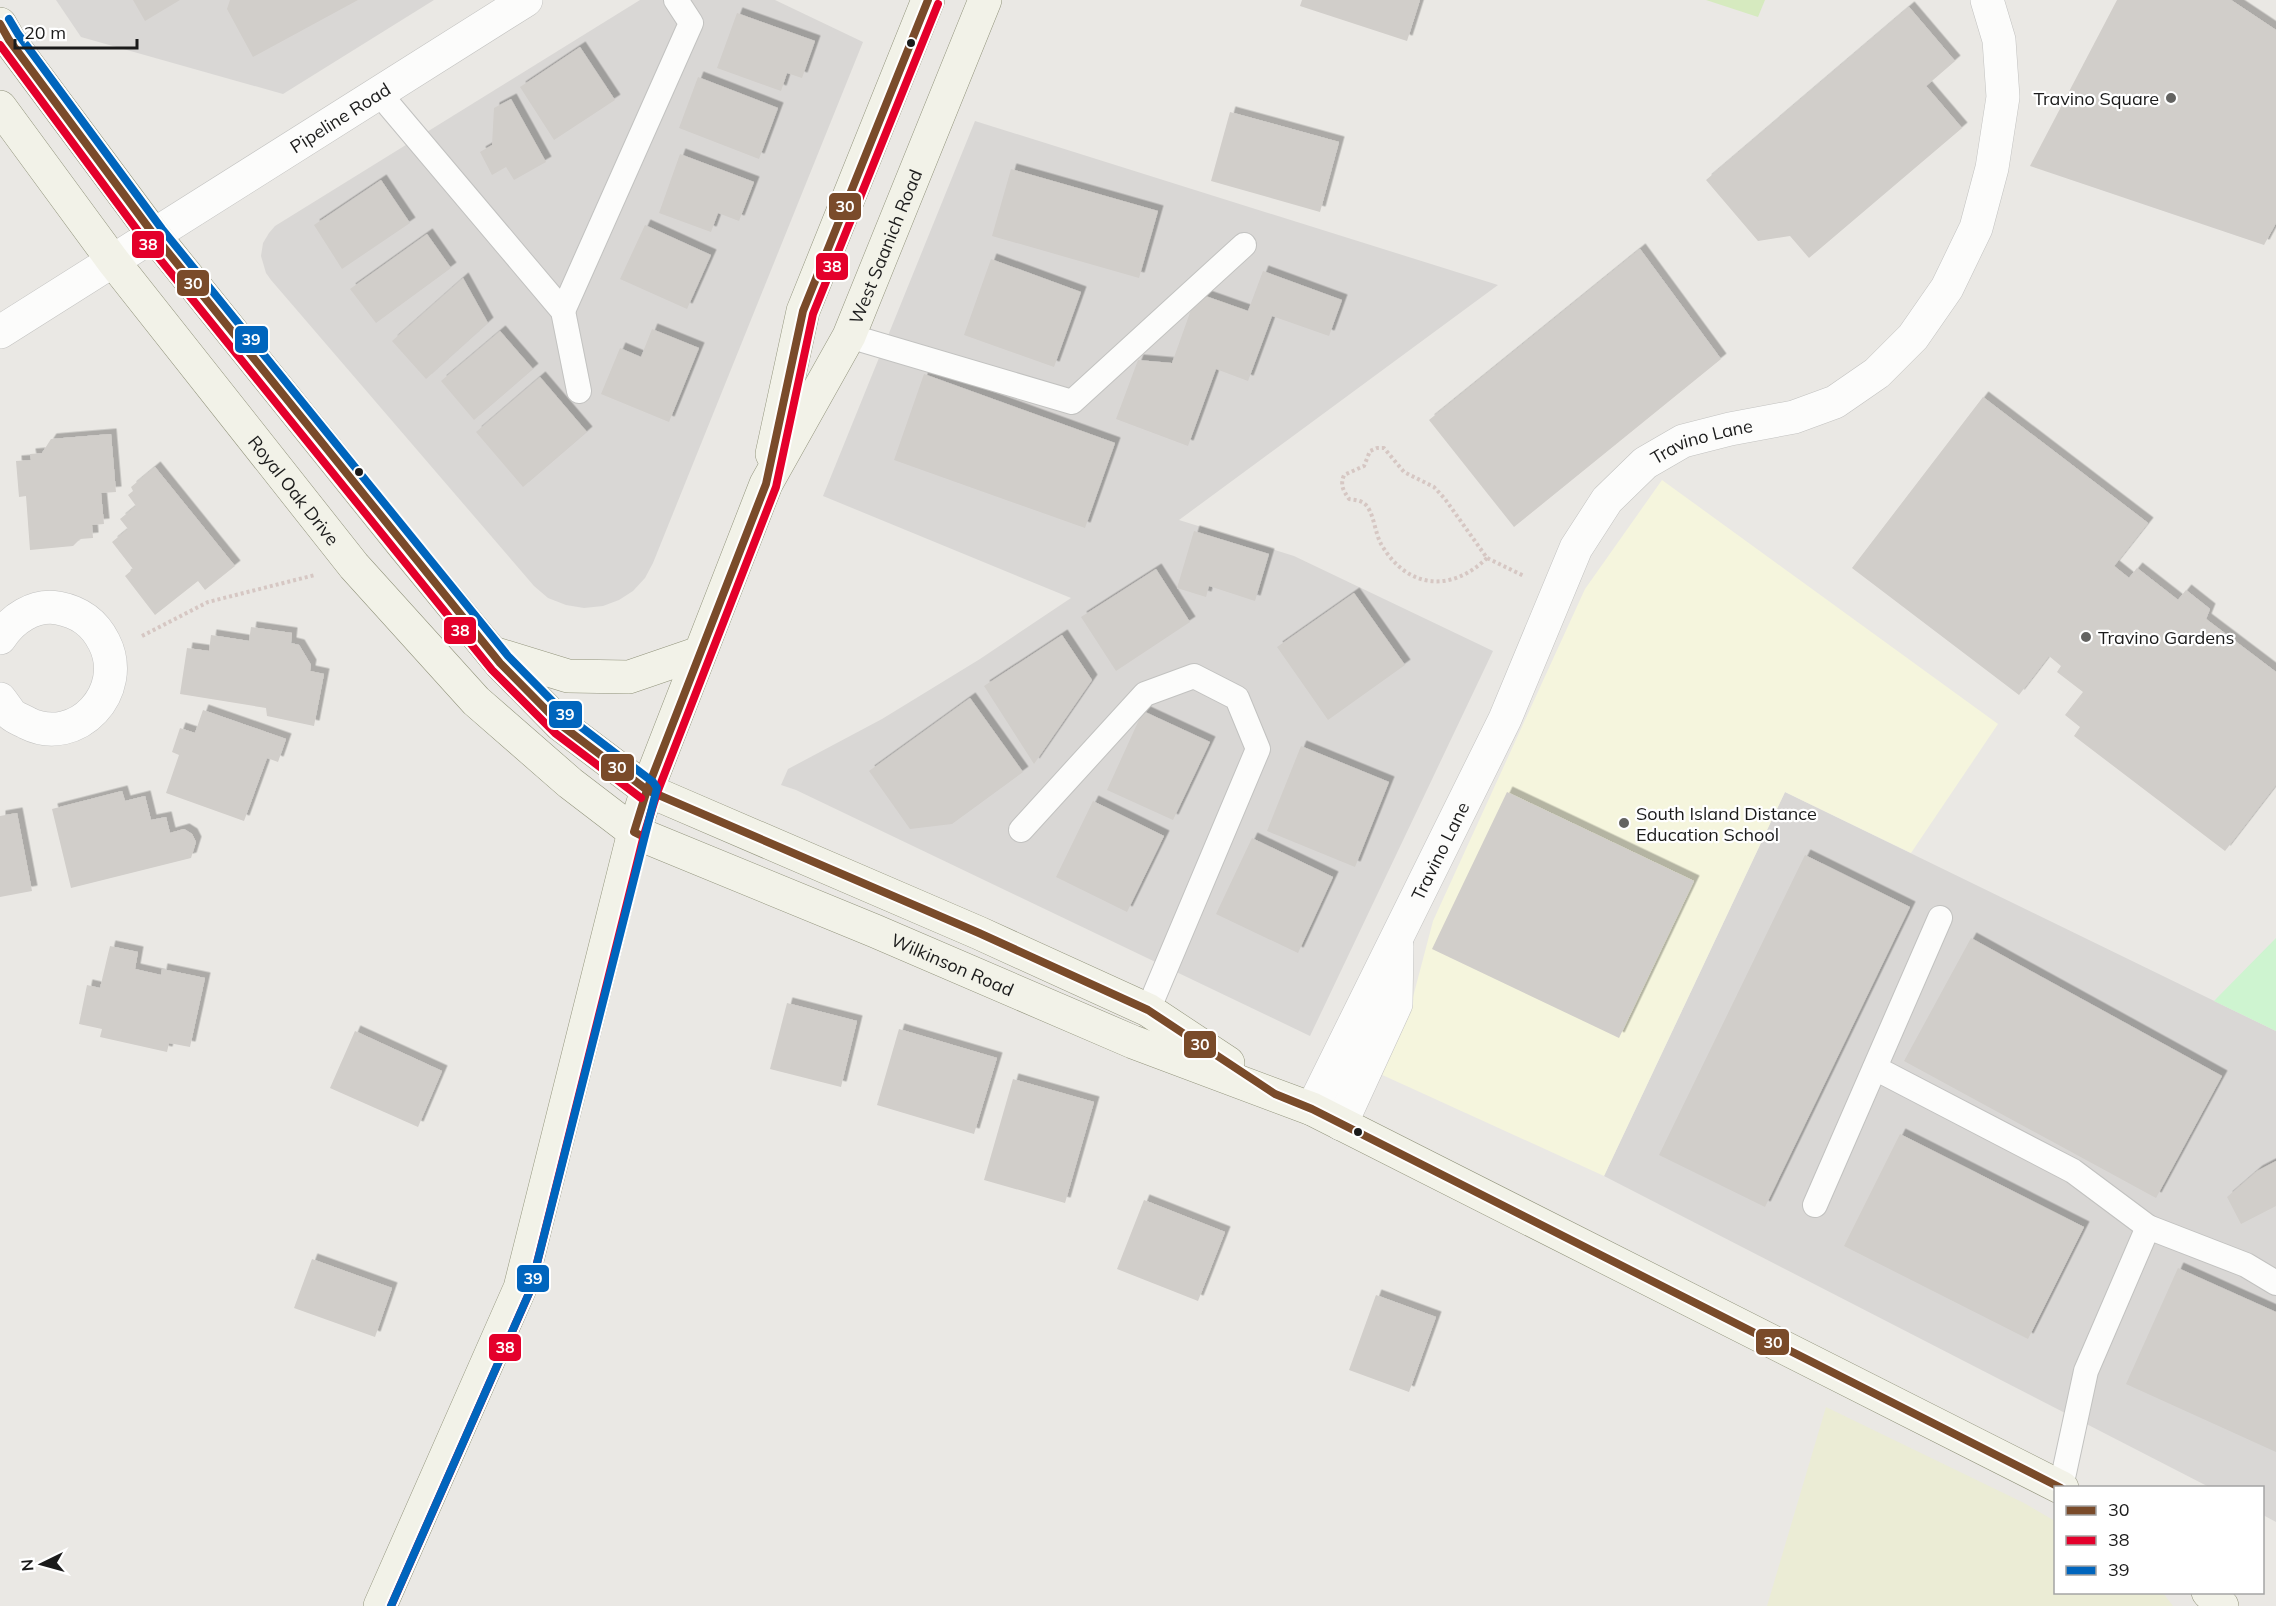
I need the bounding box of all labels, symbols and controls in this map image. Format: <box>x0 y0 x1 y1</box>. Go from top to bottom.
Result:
scale bar <box>15 12 136 50</box>
text: 20 m <box>24 21 66 44</box>
unlabelled marker <box>905 37 917 49</box>
street label: Pipeline Road <box>285 77 394 158</box>
place label: Travino Square <box>2034 87 2159 110</box>
marker: Travino Square <box>2164 91 2178 105</box>
street label: West Saanich Road <box>844 166 927 327</box>
line badge: 30 <box>828 192 862 221</box>
text: 30 <box>835 196 855 216</box>
line badge: 38 <box>131 230 165 259</box>
text: 38 <box>138 234 158 254</box>
line badge: 38 <box>815 252 849 281</box>
text: 38 <box>822 256 842 276</box>
line badge: 30 <box>176 269 210 297</box>
text: 30 <box>183 273 203 293</box>
line badge: 39 <box>234 325 269 354</box>
text: 39 <box>241 329 261 349</box>
street label: Travino Lane <box>1646 414 1754 469</box>
street label: Royal Oak Drive <box>244 430 345 550</box>
unlabelled marker <box>353 466 365 478</box>
line badge: 38 <box>443 616 477 645</box>
text: 38 <box>450 620 470 640</box>
place label: Travino Gardens <box>2098 626 2235 649</box>
marker: Travino Gardens <box>2079 630 2093 644</box>
line badge: 39 <box>548 700 583 729</box>
text: 39 <box>555 704 575 724</box>
line badge: 30 <box>600 753 635 782</box>
text: 30 <box>607 757 627 777</box>
street label: Travino Lane <box>1406 798 1474 904</box>
place label: South Island Distance Education School <box>1636 802 1817 846</box>
marker: South Island Distance Education School <box>1617 816 1631 830</box>
street label: Wilkinson Road <box>888 928 1017 1001</box>
line badge: 30 <box>1183 1030 1217 1059</box>
text: 30 <box>1190 1034 1210 1054</box>
unlabelled marker <box>1352 1126 1364 1138</box>
line badge: 39 <box>516 1264 550 1293</box>
text: 39 <box>523 1268 543 1288</box>
line badge: 30 <box>1755 1328 1790 1356</box>
text: 30 <box>1763 1332 1783 1352</box>
line badge: 38 <box>488 1333 522 1362</box>
text: 38 <box>495 1337 515 1357</box>
legend <box>2054 1486 2264 1594</box>
text: 30 <box>2108 1498 2130 1521</box>
text: 38 <box>2108 1528 2130 1551</box>
north arrow <box>12 1534 72 1594</box>
text: N <box>17 1558 38 1572</box>
text: 39 <box>2108 1558 2130 1581</box>

